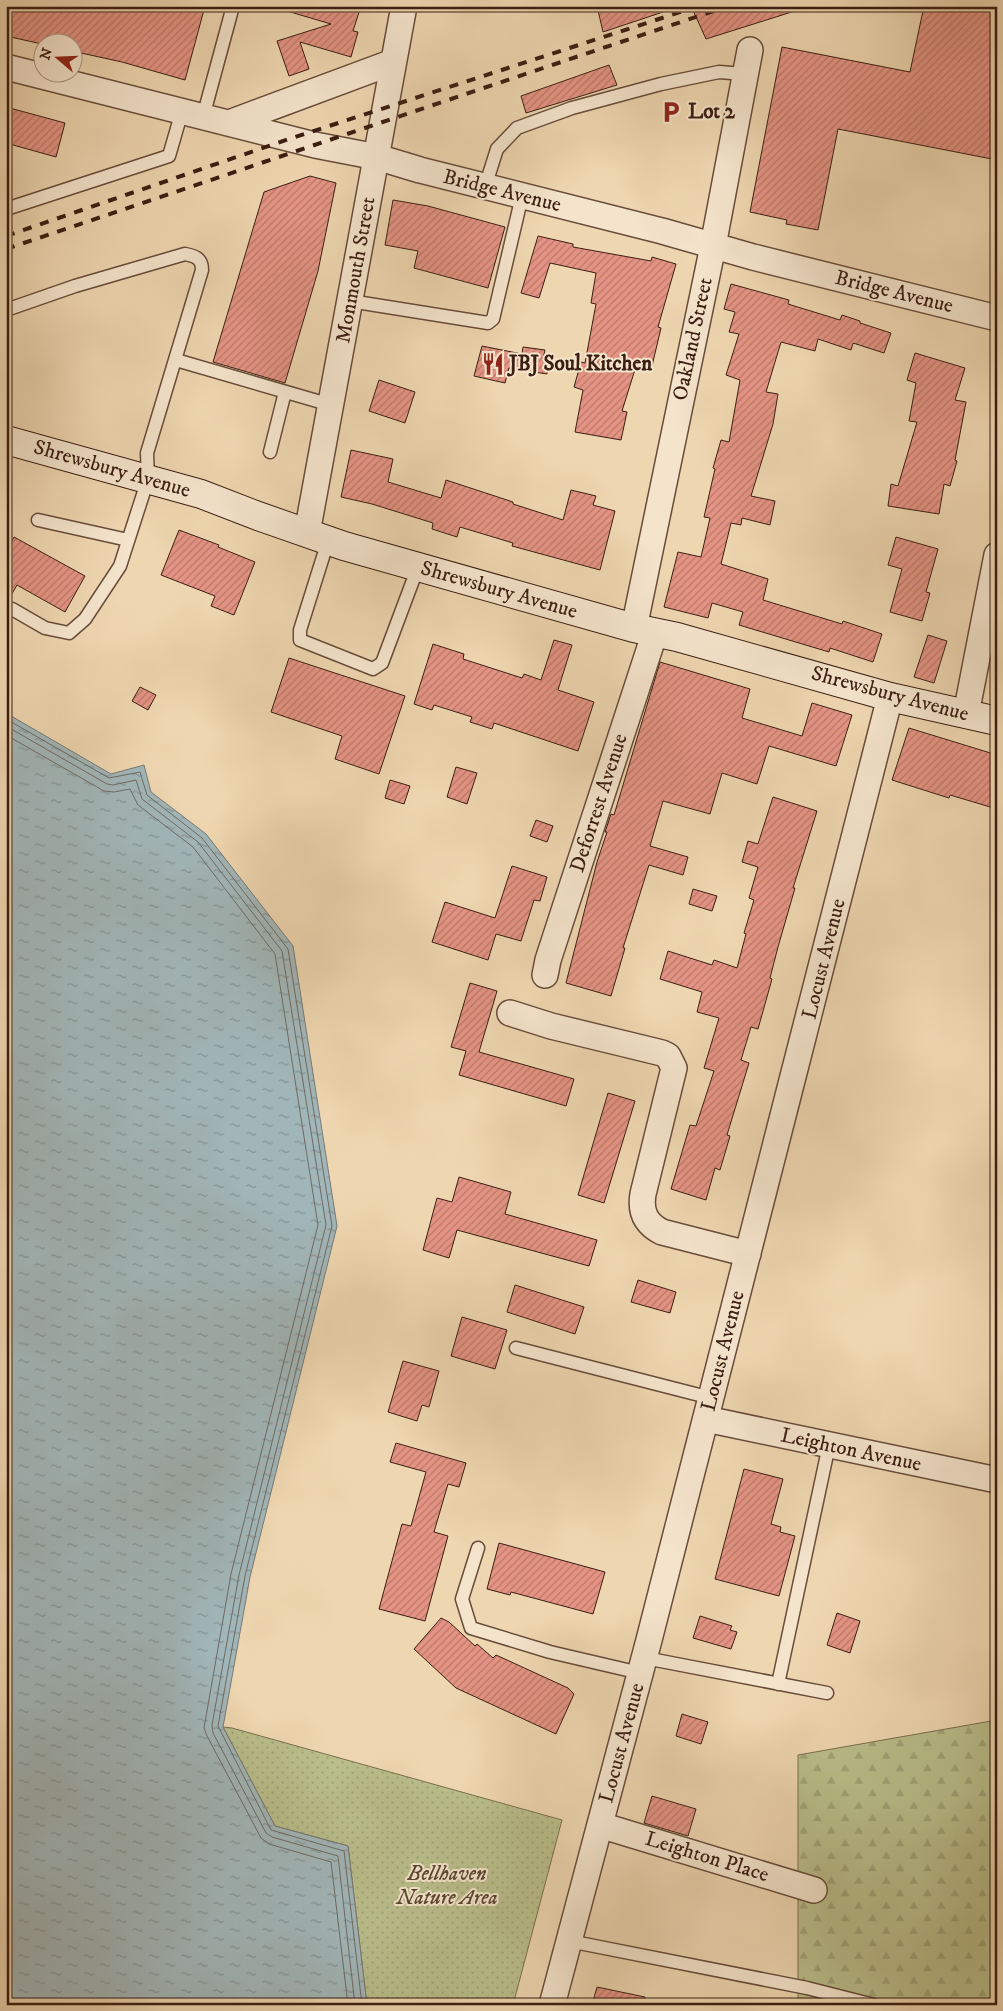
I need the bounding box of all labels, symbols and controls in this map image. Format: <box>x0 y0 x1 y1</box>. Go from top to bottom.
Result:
north arrow <box>32 32 82 82</box>
text: N <box>36 45 57 62</box>
parking icon: Lot 2 <box>658 99 684 125</box>
place label: Lot 2 <box>688 99 736 125</box>
street label: Bridge Avenue <box>440 164 564 218</box>
street label: Monmouth Street <box>330 195 382 345</box>
street label: Bridge Avenue <box>832 265 956 319</box>
street label: Oakland Street <box>667 275 719 403</box>
restaurant icon: JBJ Soul Kitchen <box>480 351 506 377</box>
place label: JBJ Soul Kitchen <box>507 351 653 377</box>
street label: Shrewsbury Avenue <box>31 434 194 504</box>
street label: Shrewsbury Avenue <box>418 555 581 625</box>
street label: Shrewsbury Avenue <box>809 661 972 728</box>
street label: Deforrest Avenue <box>564 730 634 876</box>
street label: Locust Avenue <box>796 896 852 1022</box>
street label: Locust Avenue <box>695 1288 751 1414</box>
street label: Leighton Avenue <box>778 1422 924 1478</box>
street label: Locust Avenue <box>593 1680 651 1806</box>
street label: Leighton Place <box>642 1826 772 1888</box>
park label: Bellhaven Nature Area <box>395 1861 498 1911</box>

